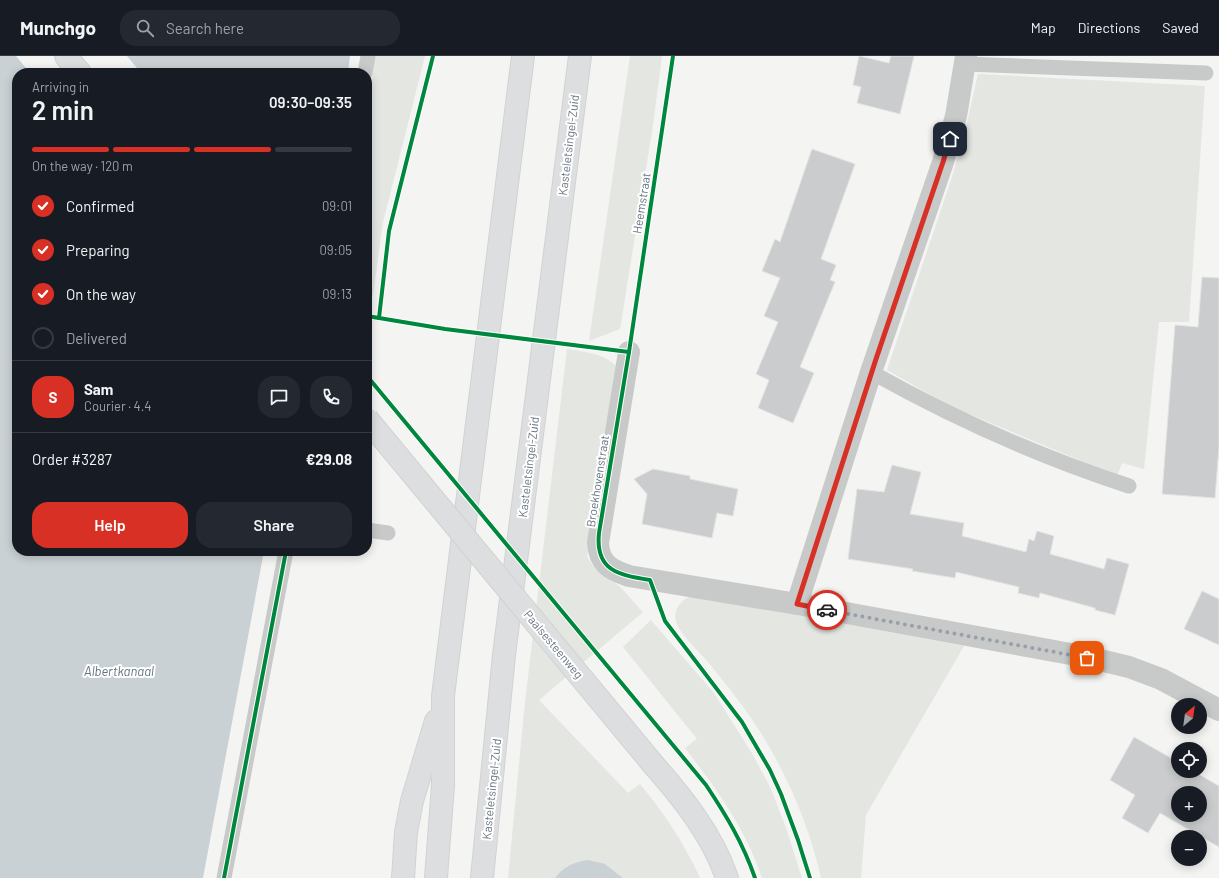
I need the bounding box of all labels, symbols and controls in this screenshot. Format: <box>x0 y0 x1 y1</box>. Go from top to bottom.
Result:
search box <box>120 10 400 46</box>
text: Munchgo <box>20 16 96 39</box>
icon: search <box>134 17 156 39</box>
text: Search here <box>166 19 244 37</box>
text: Map <box>1031 19 1056 36</box>
text: Directions <box>1078 19 1140 36</box>
text: Saved <box>1162 19 1199 36</box>
text: Arriving in <box>32 79 89 95</box>
text: 09:30–09:35 <box>269 93 352 111</box>
text: 2 min <box>32 94 94 125</box>
street label: Kasteletsingel-Zuid <box>555 94 581 196</box>
pin <box>933 122 967 156</box>
icon: home <box>939 128 961 150</box>
text: On the way · 120 m <box>32 158 133 174</box>
street label: Heemstraat <box>629 171 653 235</box>
icon: check <box>32 195 54 217</box>
text: Confirmed <box>66 197 134 215</box>
text: 09:01 <box>322 198 352 214</box>
icon: check <box>32 239 54 261</box>
text: Preparing <box>66 241 130 259</box>
text: 09:05 <box>319 242 352 258</box>
icon: check <box>32 283 54 305</box>
text: On the way <box>66 285 136 303</box>
text: 09:13 <box>322 286 352 302</box>
text: Delivered <box>66 329 127 347</box>
button: chat <box>258 376 300 418</box>
button: phone <box>310 376 352 418</box>
text: Sam <box>84 380 113 398</box>
text: S <box>49 388 57 406</box>
text: Courier · 4.4 <box>84 398 152 414</box>
street label: Kasteletsingel-Zuid <box>515 416 541 518</box>
street label: Broekhovenstraat <box>583 434 611 528</box>
text: Order #3287 <box>32 450 112 468</box>
text: €29.08 <box>306 450 352 468</box>
button: Help <box>32 502 188 548</box>
button: Share <box>196 502 352 548</box>
courier <box>807 590 847 630</box>
icon: car <box>816 599 838 621</box>
street label: Paalsesteenweg <box>521 607 587 681</box>
pin <box>1070 641 1104 675</box>
icon: bag <box>1076 647 1098 669</box>
water label: Albertkanaal <box>84 663 154 679</box>
north arrow <box>1171 698 1207 734</box>
map controls <box>1171 698 1207 866</box>
street label: Kasteletsingel-Zuid <box>479 738 503 840</box>
button: locate <box>1171 742 1207 778</box>
button: + <box>1171 786 1207 822</box>
button: − <box>1171 830 1207 866</box>

